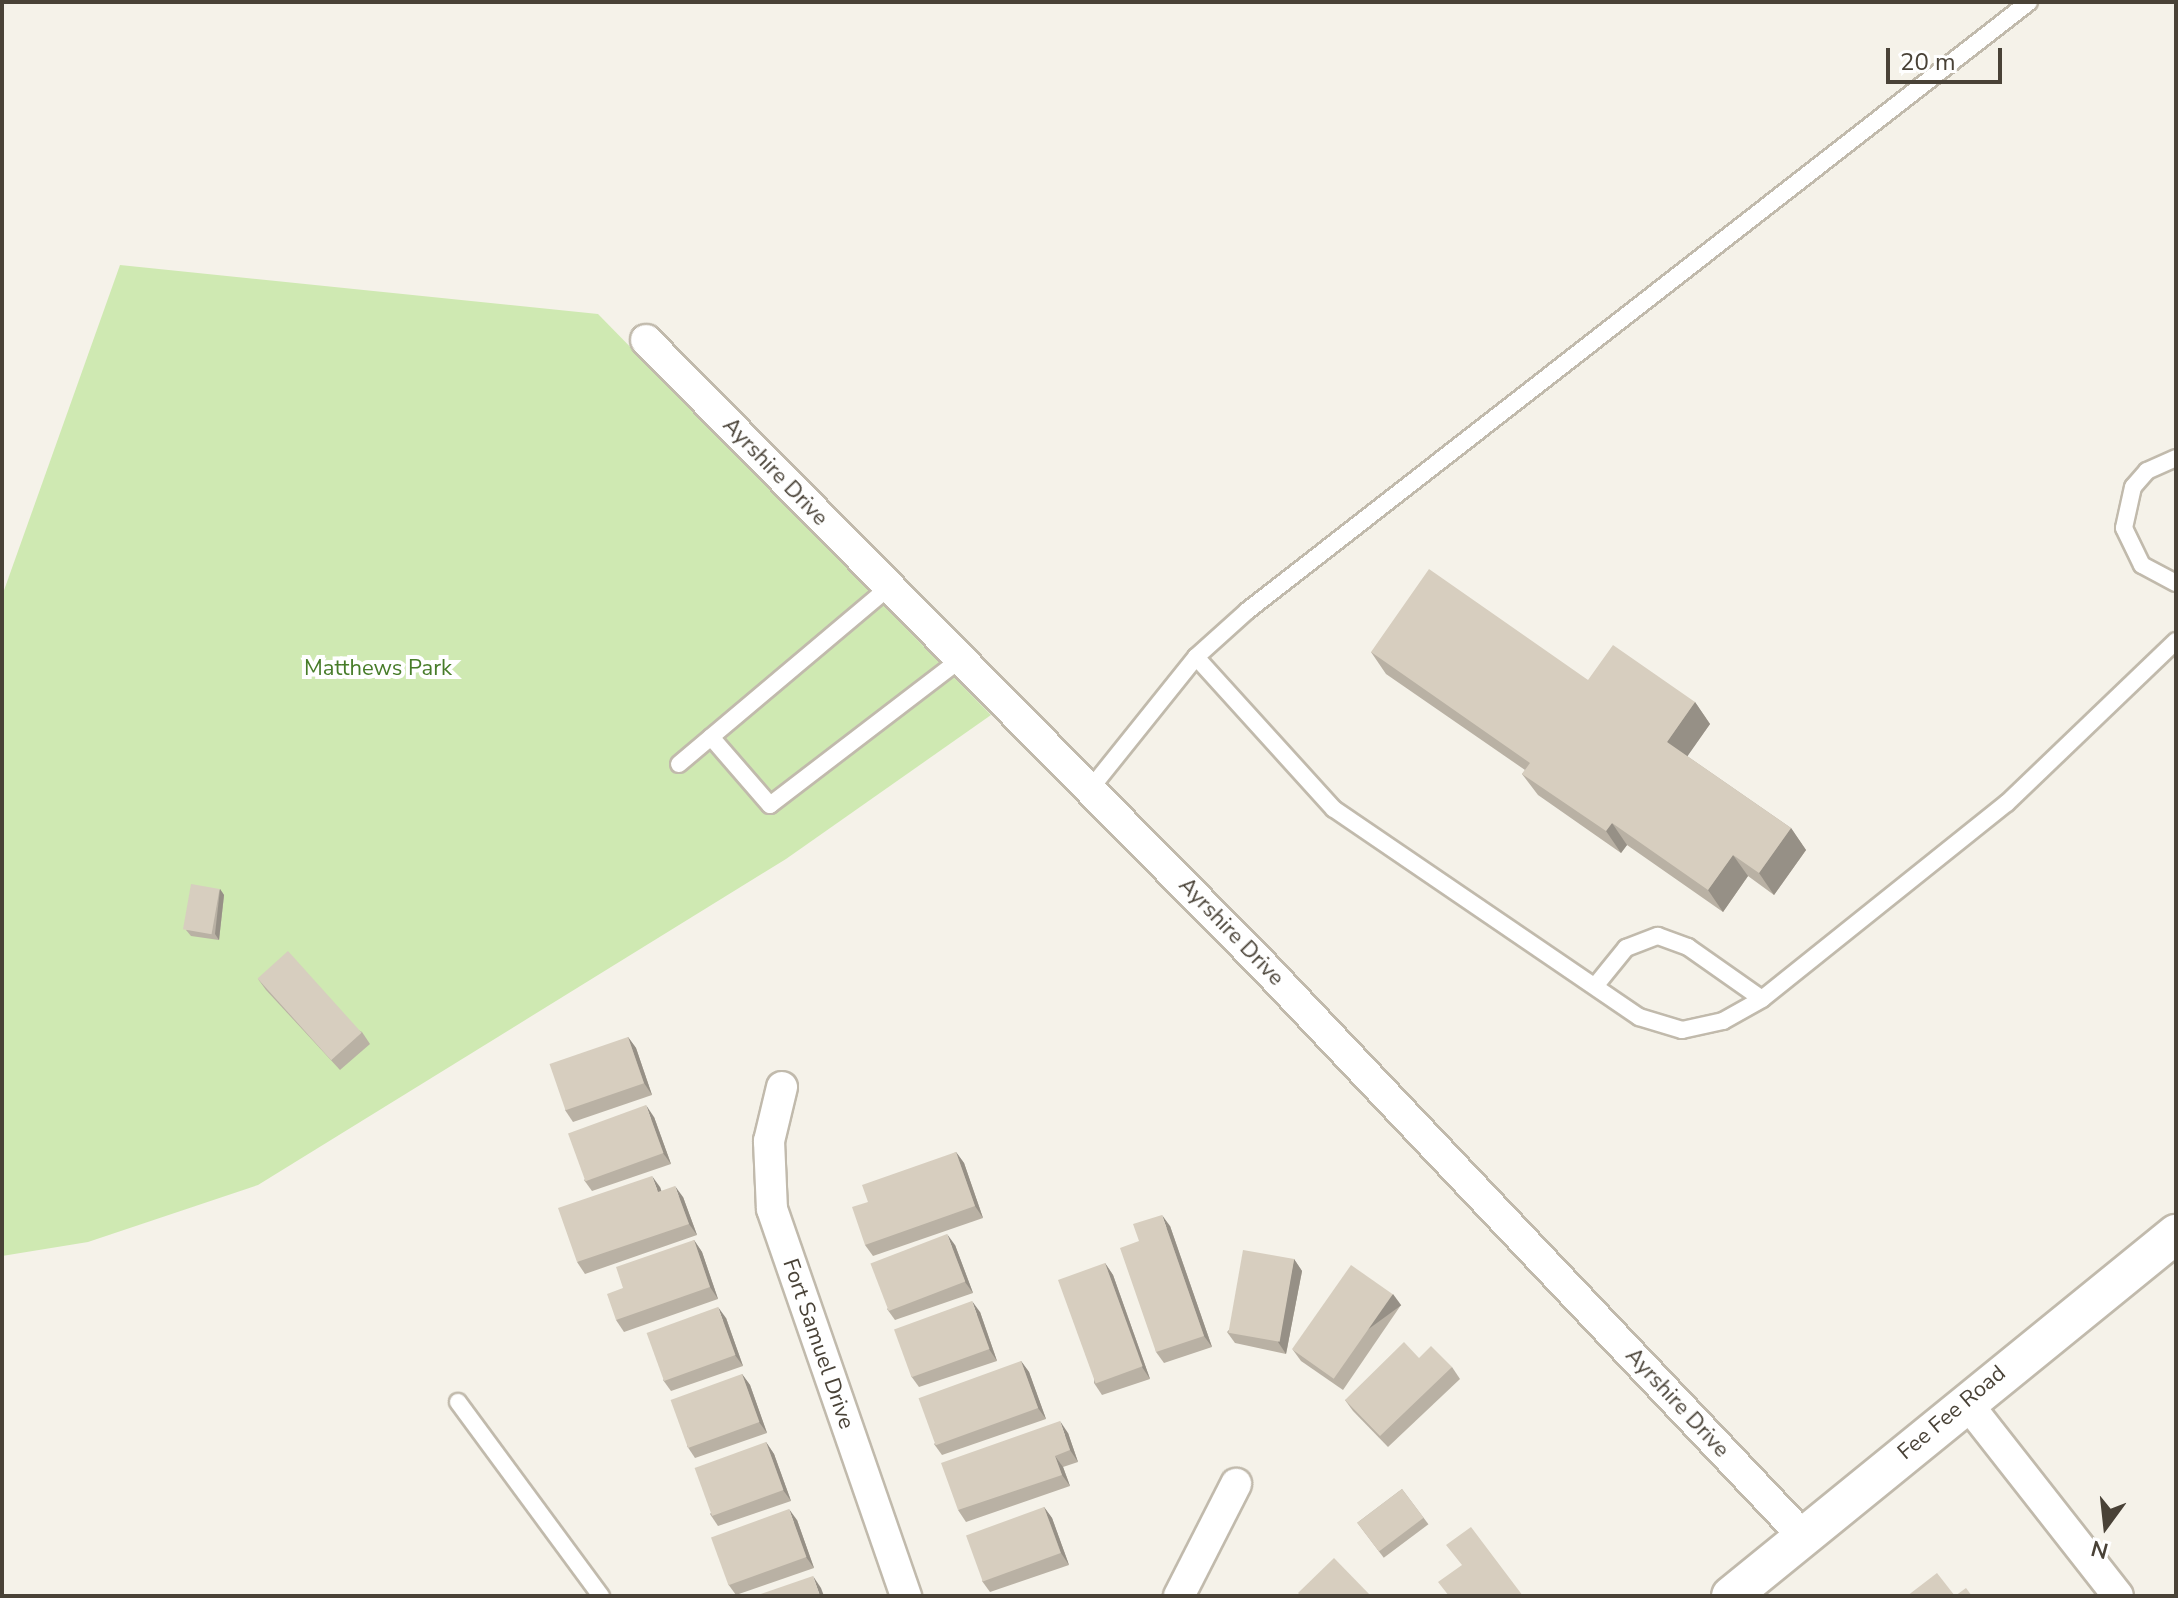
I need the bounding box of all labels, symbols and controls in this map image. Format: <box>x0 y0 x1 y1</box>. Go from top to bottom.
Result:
scale bar <box>1890 32 2006 82</box>
text: 20 m <box>1900 46 1956 78</box>
street label: Ayrshire Drive <box>717 412 833 532</box>
park label: Matthews Park <box>304 656 452 682</box>
street label: Ayrshire Drive <box>1173 872 1289 992</box>
street label: Fort Samuel Drive <box>777 1256 859 1432</box>
street label: Ayrshire Drive <box>1620 1343 1734 1463</box>
street label: Fee Fee Road <box>1893 1360 2011 1466</box>
north arrow <box>2066 1486 2146 1566</box>
text: N <box>2088 1533 2112 1566</box>

